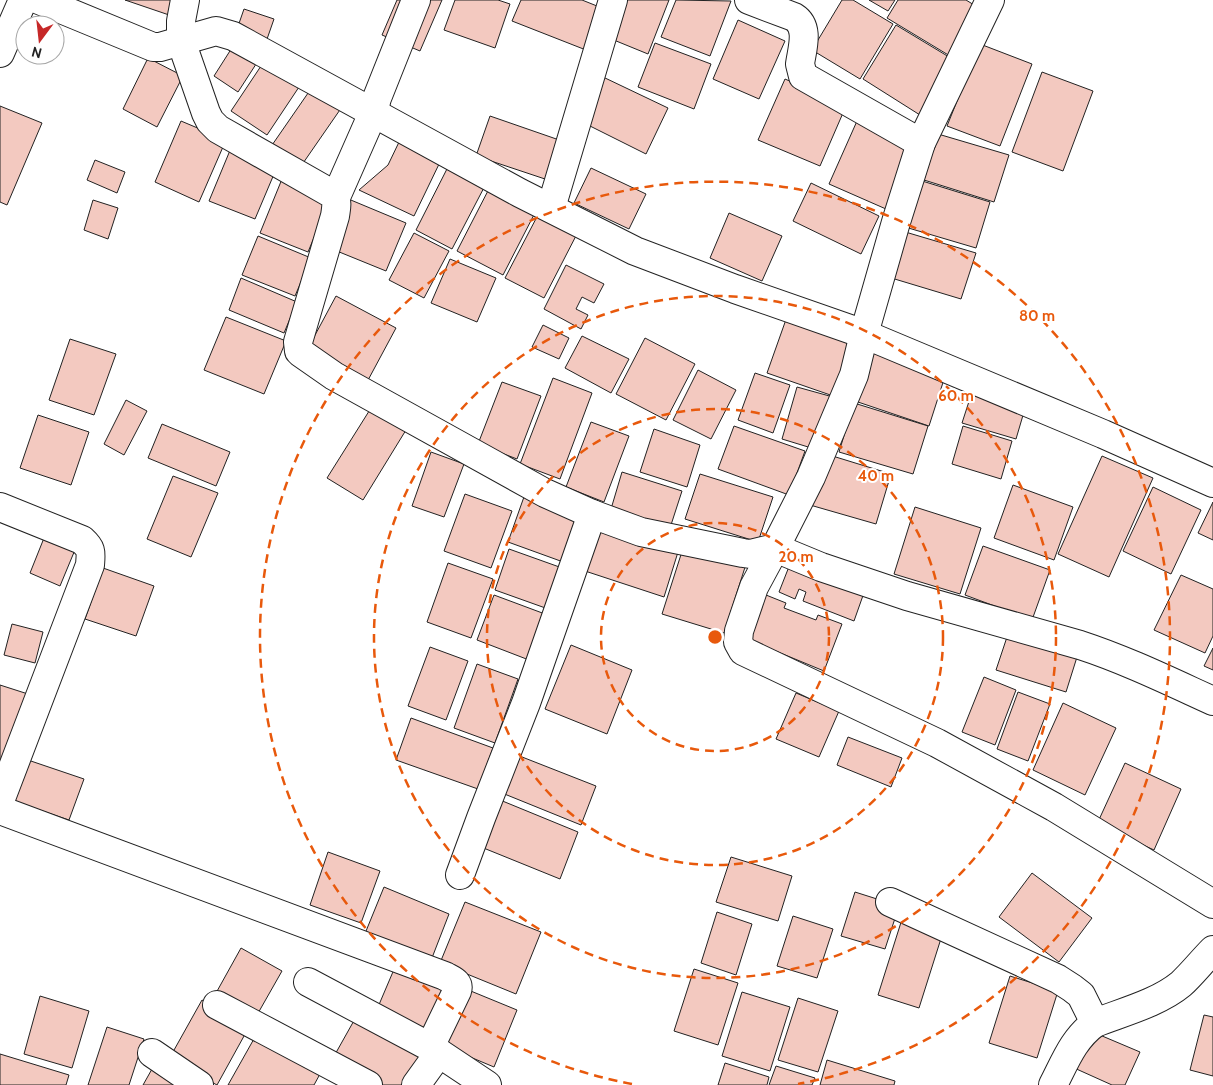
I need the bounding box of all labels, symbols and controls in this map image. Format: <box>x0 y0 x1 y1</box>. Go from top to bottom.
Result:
north arrow <box>15 15 65 65</box>
text: N <box>30 43 44 63</box>
text: 80 m <box>1019 307 1055 325</box>
text: 60 m <box>938 387 974 405</box>
text: 40 m <box>858 467 894 485</box>
text: 20 m <box>779 548 813 566</box>
centre of rings <box>706 628 724 646</box>

